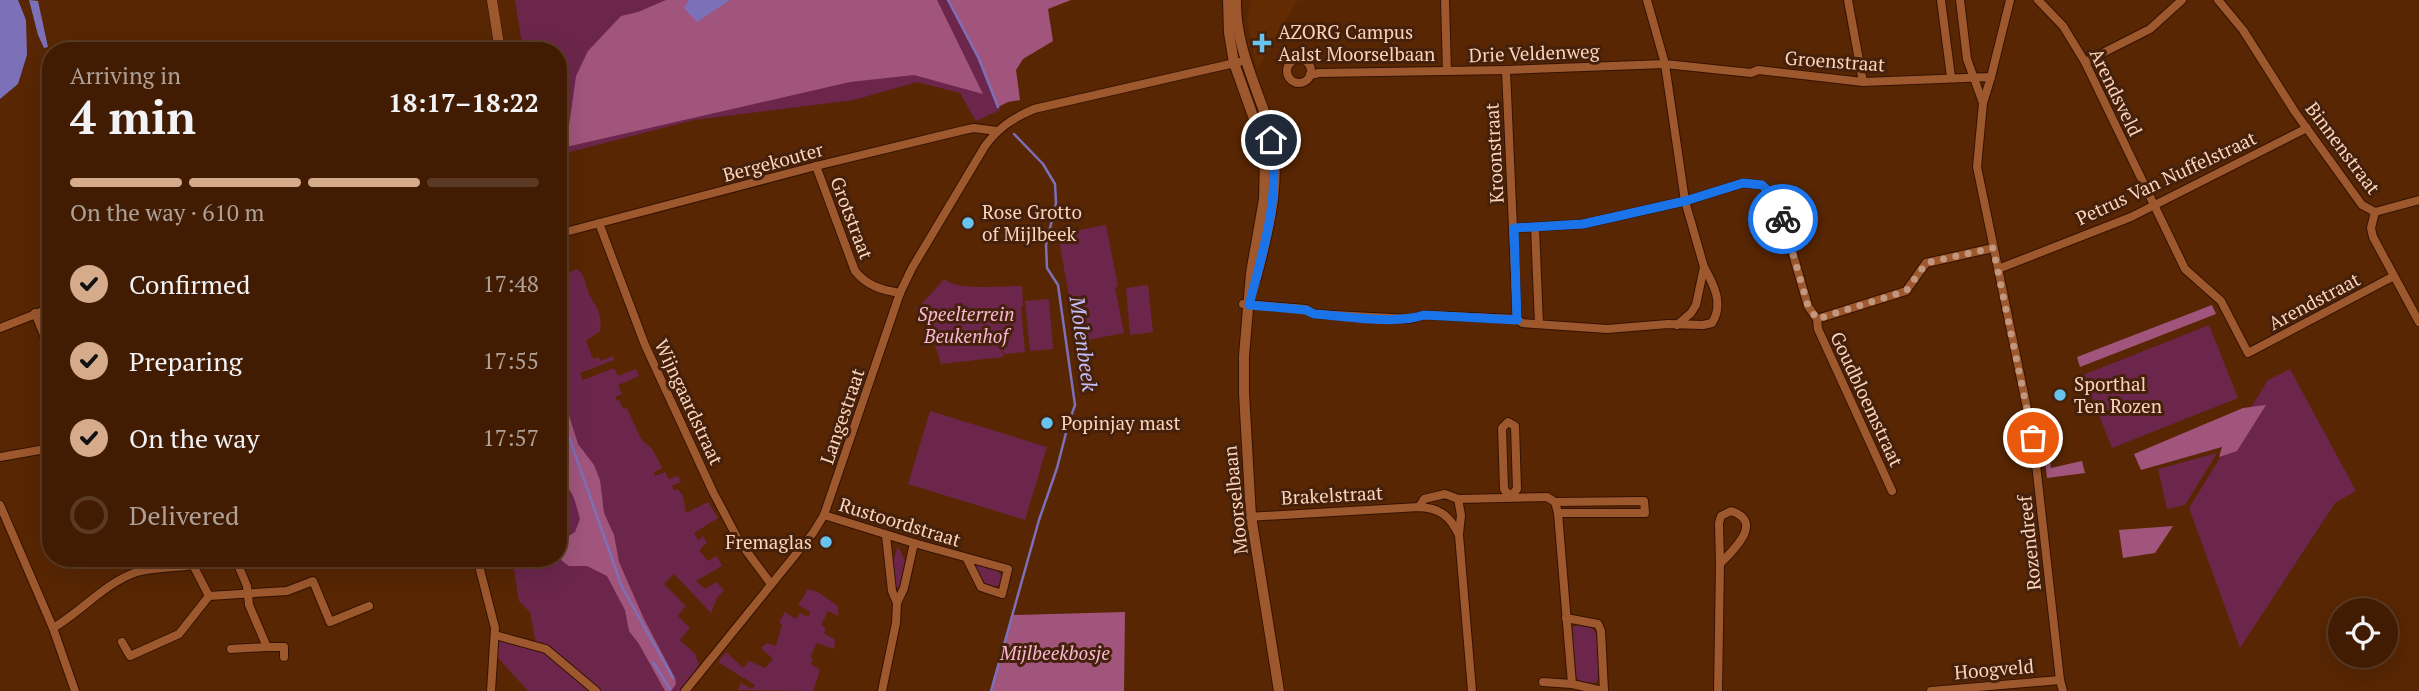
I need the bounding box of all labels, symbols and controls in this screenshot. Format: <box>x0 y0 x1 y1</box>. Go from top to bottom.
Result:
place label: AZORG Campus Aalst Moorselbaan <box>1278 19 1435 66</box>
marker: AZORG Campus Aalst Moorselbaan <box>1252 33 1272 53</box>
street label: Drie Veldenweg <box>1468 38 1601 67</box>
street label: Arendsveld <box>2084 44 2149 140</box>
street label: Groenstraat <box>1784 45 1886 76</box>
text: Arriving in <box>70 60 181 91</box>
text: 18:17–18:22 <box>388 85 539 119</box>
text: 4 min <box>70 86 196 147</box>
street label: Binnenstraat <box>2300 96 2386 199</box>
street label: Kroonstraat <box>1478 102 1509 204</box>
pin <box>1241 110 1301 170</box>
icon: home <box>1252 121 1290 159</box>
street label: Petrus Van Nuffelstraat <box>2072 125 2260 230</box>
street label: Bergekouter <box>720 136 827 187</box>
street label: Grotstraat <box>825 173 880 263</box>
courier <box>1748 184 1818 254</box>
text: On the way · 610 m <box>70 197 264 228</box>
place label: Rose Grotto of Mijlbeek <box>982 199 1082 246</box>
icon: bike <box>1764 200 1802 238</box>
marker: Rose Grotto of Mijlbeek <box>960 215 976 231</box>
icon: check <box>70 265 108 303</box>
street label: Arendstraat <box>2264 266 2364 335</box>
text: Confirmed <box>129 267 250 301</box>
text: 17:48 <box>482 268 539 299</box>
water label: Molenbeek <box>1063 293 1105 394</box>
park label: Speelterrein Beukenhof <box>918 301 1014 348</box>
street label: Goudbloemstraat <box>1825 327 1910 470</box>
street label: Wijngaardstraat <box>649 335 730 469</box>
icon: check <box>70 342 108 380</box>
text: Preparing <box>129 344 242 378</box>
text: 17:55 <box>482 345 539 376</box>
street label: Langestraat <box>813 365 870 467</box>
place label: Sporthal Ten Rozen <box>2074 371 2162 418</box>
marker: Sporthal Ten Rozen <box>2052 387 2068 403</box>
pin <box>2003 408 2063 468</box>
place label: Popinjay mast <box>1061 410 1181 435</box>
marker: Popinjay mast <box>1039 415 1055 431</box>
icon: check <box>70 419 108 457</box>
icon: bag <box>2014 419 2052 457</box>
text: On the way <box>129 421 260 455</box>
text: 17:57 <box>482 422 539 453</box>
street label: Moorselbaan <box>1216 444 1253 556</box>
street label: Brakelstraat <box>1280 479 1384 510</box>
street label: Rustoordstraat <box>836 491 964 552</box>
street label: Rozendreef <box>2011 493 2046 592</box>
text: Delivered <box>129 498 239 532</box>
place label: Fremaglas <box>725 529 812 554</box>
marker: Fremaglas <box>818 534 834 550</box>
map controls <box>2328 598 2398 668</box>
button: locate <box>2328 598 2398 668</box>
park label: Mijlbeekbosje <box>999 640 1110 665</box>
street label: Hoogveld <box>1953 653 2035 684</box>

